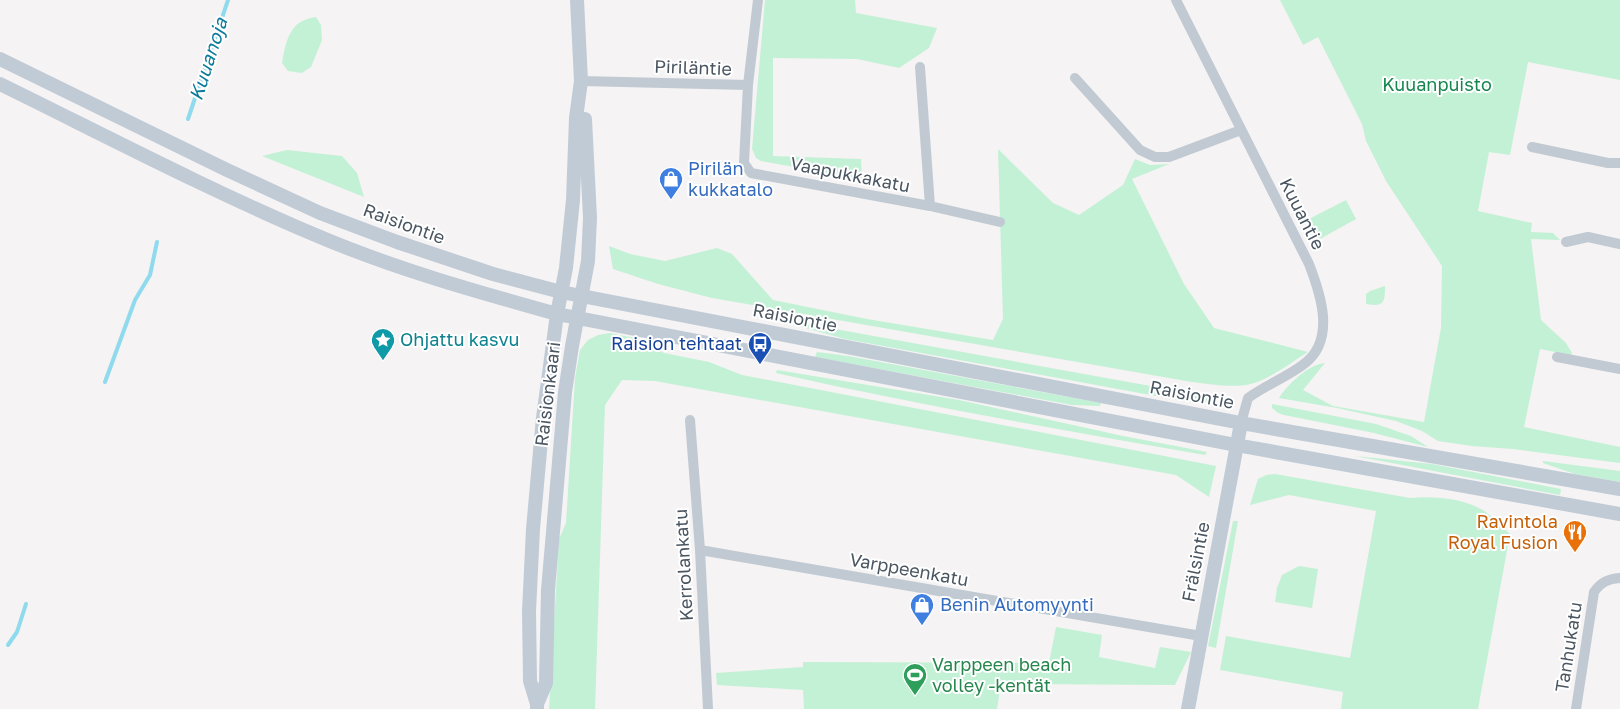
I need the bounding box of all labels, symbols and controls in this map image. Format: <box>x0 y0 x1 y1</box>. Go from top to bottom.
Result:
water label: Kuuanoja <box>183 13 232 103</box>
street label: Piriläntie <box>654 55 732 79</box>
park label: Kuuanpuisto <box>1382 73 1492 95</box>
street label: Vaapukkakatu <box>788 152 912 196</box>
place label: Pirilän kukkatalo <box>688 157 773 200</box>
shop icon: Pirilän kukkatalo <box>658 166 684 200</box>
street label: Kuuantie <box>1276 174 1330 253</box>
street label: Raisiontie <box>360 198 448 248</box>
street label: Raisiontie <box>751 298 839 336</box>
place icon: Ohjattu kasvu <box>370 327 396 361</box>
place label: Ohjattu kasvu <box>400 328 519 350</box>
bus stop icon: Raision tehtaat <box>747 331 773 365</box>
place label: Raision tehtaat <box>611 332 742 354</box>
street label: Raisionkaari <box>530 340 564 448</box>
street label: Raisiontie <box>1148 375 1236 413</box>
street label: Kerrolankatu <box>669 508 697 622</box>
place label: Ravintola Royal Fusion <box>1448 510 1558 553</box>
restaurant icon: Ravintola Royal Fusion <box>1562 519 1588 553</box>
street label: Frälsintie <box>1176 520 1214 604</box>
street label: Varppeenkatu <box>848 548 970 590</box>
shop icon: Benin Automyynti <box>909 592 935 626</box>
place label: Benin Automyynti <box>940 593 1094 615</box>
street label: Tanhukatu <box>1550 600 1586 693</box>
place label: Varppeen beach volley -kentät <box>932 653 1071 696</box>
sports icon: Varppeen beach volley -kentät <box>902 662 928 696</box>

